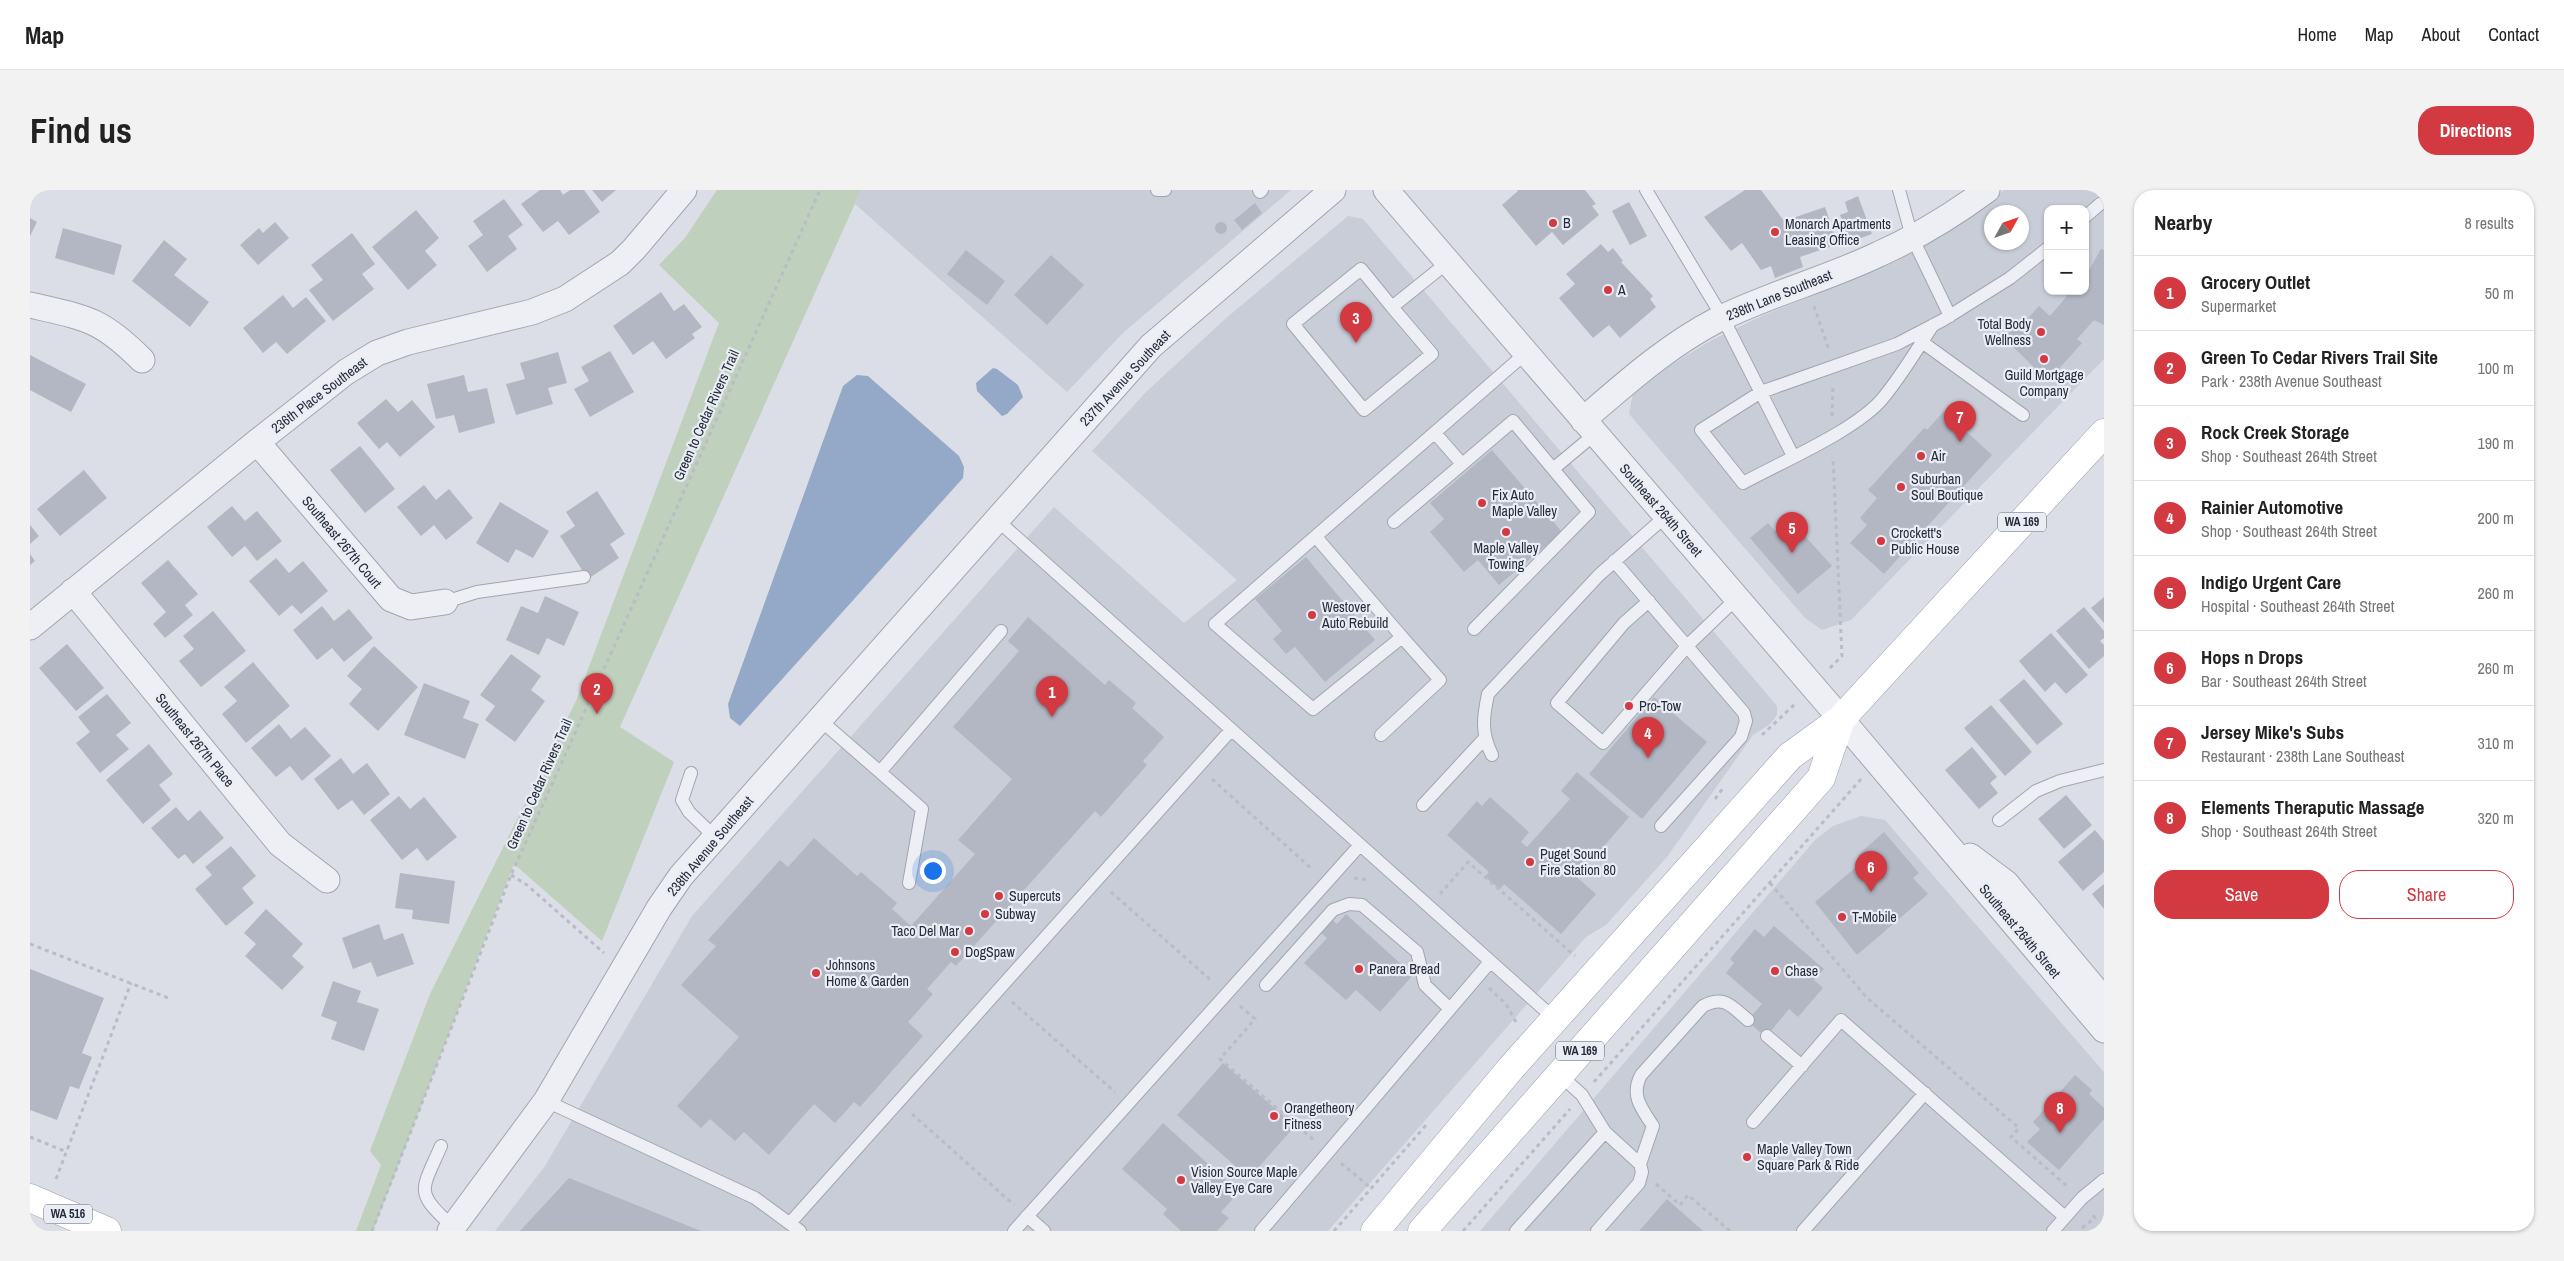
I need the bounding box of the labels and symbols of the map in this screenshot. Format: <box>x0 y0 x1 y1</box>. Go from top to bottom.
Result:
north arrow <box>1984 205 2029 250</box>
place label: B <box>1563 214 1571 232</box>
place label: Monarch Apartments Leasing Office <box>1785 215 1891 249</box>
marker: B <box>1547 217 1559 229</box>
marker: Monarch Apartments Leasing Office <box>1769 226 1781 238</box>
street label: 238th Lane Southeast <box>1724 266 1834 324</box>
place label: A <box>1617 281 1626 299</box>
marker: A <box>1602 284 1614 296</box>
pin: 3 <box>1340 302 1372 343</box>
place label: Total Body Wellness <box>1977 315 2031 349</box>
street label: 237th Avenue Southeast <box>1076 326 1174 430</box>
marker: Total Body Wellness <box>2035 326 2047 338</box>
street label: Green to Cedar Rivers Trail <box>669 347 743 483</box>
street label: 236th Place Southeast <box>267 353 371 437</box>
marker: Guild Mortgage Company <box>2038 353 2050 365</box>
place label: Guild Mortgage Company <box>2004 366 2084 400</box>
pin: 7 <box>1944 401 1976 442</box>
place label: Air <box>1930 447 1946 465</box>
marker: Air <box>1915 450 1927 462</box>
street label: Southeast 264th Street <box>1616 460 1706 560</box>
place label: Suburban Soul Boutique <box>1911 470 1983 504</box>
marker: Suburban Soul Boutique <box>1895 481 1907 493</box>
place label: Fix Auto Maple Valley <box>1492 486 1557 520</box>
street label: Southeast 267th Court <box>298 492 386 592</box>
marker: Fix Auto Maple Valley <box>1476 497 1488 509</box>
pin: 5 <box>1776 512 1808 553</box>
road number: WA 169 <box>1998 512 2046 532</box>
place label: Crockett's Public House <box>1891 524 1959 558</box>
marker: Maple Valley Towing <box>1500 526 1512 538</box>
marker: Crockett's Public House <box>1875 535 1887 547</box>
place label: Maple Valley Towing <box>1474 539 1539 573</box>
place label: Westover Auto Rebuild <box>1321 598 1388 632</box>
marker: Westover Auto Rebuild <box>1306 609 1318 621</box>
pin: 2 <box>581 673 613 714</box>
pin: 1 <box>1036 676 1068 717</box>
street label: Southeast 267th Place <box>152 689 238 791</box>
place label: Pro-Tow <box>1639 697 1682 715</box>
marker: Pro-Tow <box>1623 700 1635 712</box>
street label: Green to Cedar Rivers Trail <box>502 716 576 852</box>
pin: 4 <box>1632 717 1664 758</box>
street label: 238th Avenue Southeast <box>663 792 757 900</box>
place label: Puget Sound Fire Station 80 <box>1540 845 1616 879</box>
pin: 6 <box>1855 851 1887 892</box>
marker: Puget Sound Fire Station 80 <box>1524 856 1536 868</box>
your location <box>920 858 946 884</box>
street label: Southeast 264th Street <box>1975 880 2065 982</box>
place label: Supercuts <box>1009 887 1061 905</box>
marker: Supercuts <box>993 890 1005 902</box>
place label: Subway <box>995 905 1036 923</box>
marker: Subway <box>979 908 991 920</box>
place label: T-Mobile <box>1852 908 1897 926</box>
marker: T-Mobile <box>1836 911 1848 923</box>
place label: Taco Del Mar <box>891 922 959 940</box>
marker: Taco Del Mar <box>963 925 975 937</box>
place label: DogSpaw <box>965 943 1015 961</box>
marker: DogSpaw <box>949 946 961 958</box>
place label: Johnsons Home & Garden <box>826 956 909 990</box>
place label: Panera Bread <box>1369 960 1440 978</box>
place label: Chase <box>1785 962 1818 980</box>
marker: Panera Bread <box>1353 963 1365 975</box>
marker: Chase <box>1769 965 1781 977</box>
marker: Johnsons Home & Garden <box>810 967 822 979</box>
road number: WA 169 <box>1556 1041 1604 1060</box>
pin: 8 <box>2044 1092 2076 1133</box>
place label: Orangetheory Fitness <box>1284 1099 1354 1133</box>
marker: Orangetheory Fitness <box>1268 1110 1280 1122</box>
place label: Maple Valley Town Square Park & Ride <box>1757 1140 1859 1174</box>
marker: Maple Valley Town Square Park & Ride <box>1741 1151 1753 1163</box>
place label: Vision Source Maple Valley Eye Care <box>1191 1163 1297 1197</box>
marker: Vision Source Maple Valley Eye Care <box>1175 1174 1187 1186</box>
road number: WA 516 <box>44 1204 92 1224</box>

